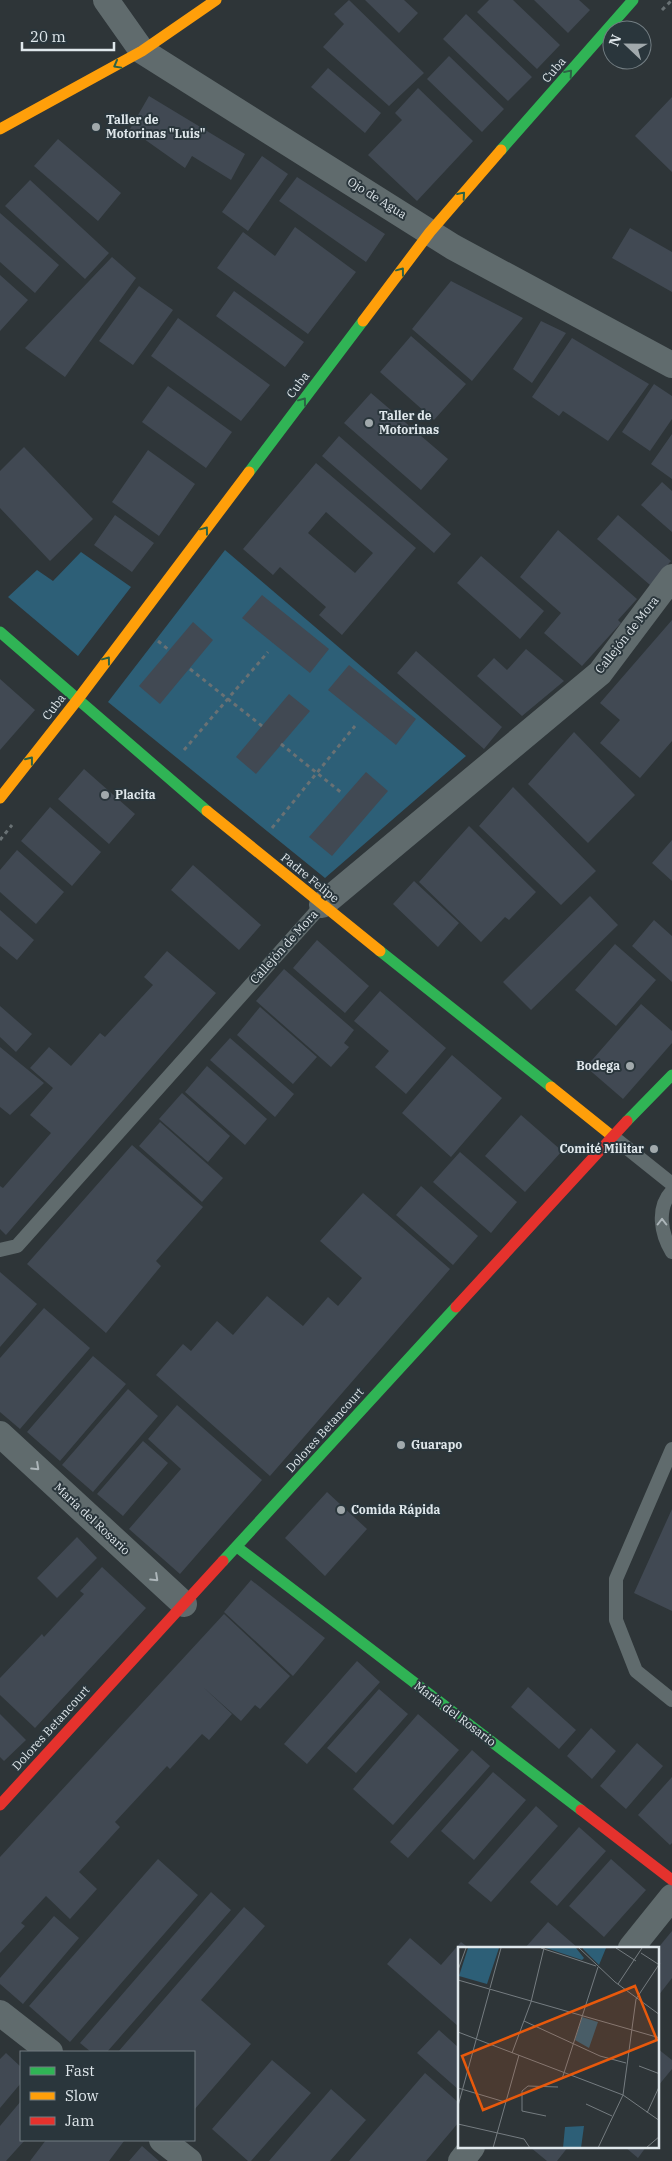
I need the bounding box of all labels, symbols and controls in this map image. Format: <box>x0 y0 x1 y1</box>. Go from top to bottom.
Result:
scale bar <box>22 20 115 52</box>
north arrow <box>602 20 652 70</box>
text: 20 m <box>30 27 66 46</box>
text: N <box>605 32 625 49</box>
street label: Cuba <box>538 53 569 86</box>
one-way arrow <box>113 58 122 68</box>
one-way arrow <box>563 70 572 79</box>
place label: Taller de Motorinas "Luis" <box>106 112 205 141</box>
marker: Taller de Motorinas "Luis" <box>90 121 102 133</box>
street label: Ojo de Agua <box>345 173 410 222</box>
one-way arrow <box>457 192 466 201</box>
one-way arrow <box>395 267 404 277</box>
street label: Cuba <box>283 368 313 401</box>
one-way arrow <box>297 397 306 407</box>
place label: Taller de Motorinas <box>379 408 439 437</box>
marker: Taller de Motorinas <box>363 417 375 429</box>
one-way arrow <box>199 526 208 536</box>
street label: Callejón de Mora <box>592 593 662 676</box>
one-way arrow <box>101 656 110 666</box>
street label: Cuba <box>39 690 69 723</box>
one-way arrow <box>24 756 33 766</box>
place label: Placita <box>115 787 156 802</box>
marker: Placita <box>99 789 111 801</box>
street label: Padre Felipe <box>278 850 342 906</box>
street label: Callejón de Mora <box>246 906 321 987</box>
place label: Bodega <box>576 1058 620 1073</box>
marker: Bodega <box>624 1060 636 1072</box>
place label: Comité Militar <box>559 1141 644 1156</box>
marker: Comité Militar <box>648 1143 660 1155</box>
one-way arrow <box>657 1217 667 1225</box>
street label: Dolores Betancourt <box>283 1384 367 1475</box>
place label: Guarapo <box>411 1437 462 1452</box>
marker: Guarapo <box>395 1439 407 1451</box>
one-way arrow <box>30 1461 39 1470</box>
street label: María del Rosario <box>51 1480 134 1558</box>
place label: Comida Rápida <box>351 1502 441 1517</box>
marker: Comida Rápida <box>335 1504 347 1516</box>
one-way arrow <box>149 1572 158 1581</box>
street label: María del Rosario <box>411 1678 499 1749</box>
street label: Dolores Betancourt <box>9 1682 93 1773</box>
inset map <box>458 1947 660 2148</box>
legend <box>20 2051 195 2141</box>
text: Fast <box>65 2061 95 2080</box>
text: Slow <box>65 2086 99 2105</box>
text: Jam <box>65 2111 94 2130</box>

